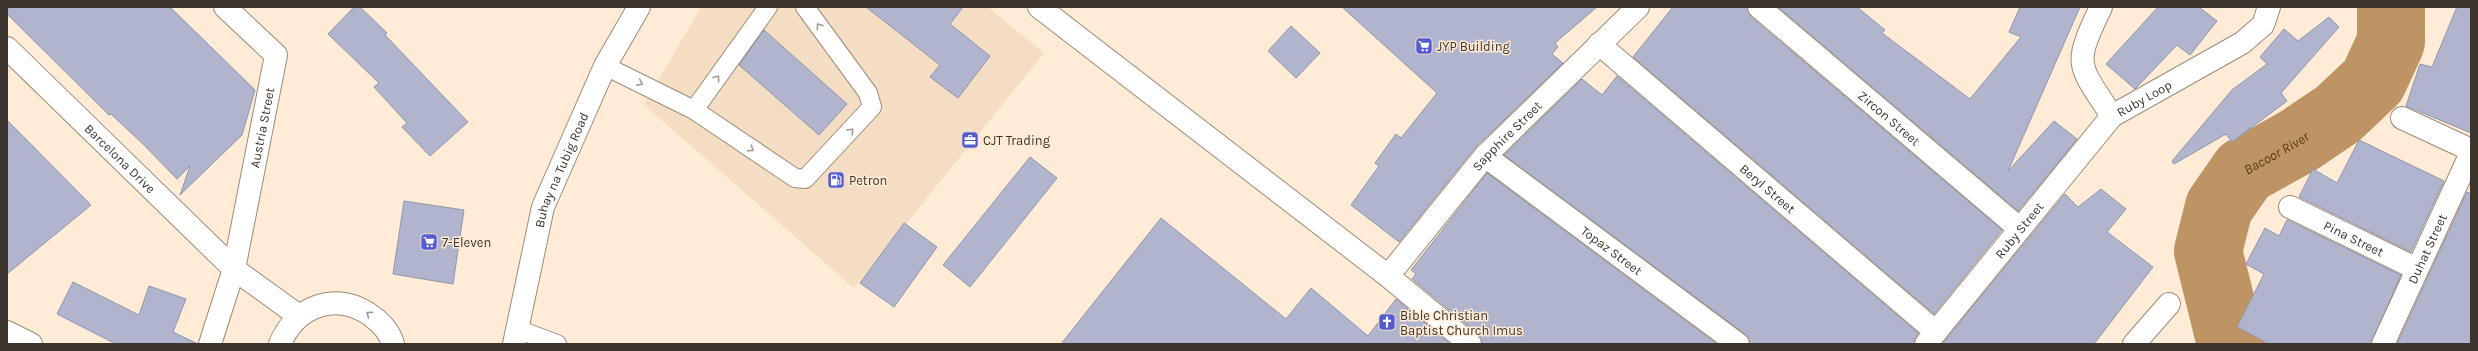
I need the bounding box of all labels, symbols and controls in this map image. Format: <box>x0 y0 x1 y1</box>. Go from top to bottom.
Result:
one-way arrow <box>817 24 824 31</box>
supermarket icon: JYP Building <box>1414 36 1434 56</box>
place label: JYP Building <box>1437 39 1511 54</box>
one-way arrow <box>712 76 719 83</box>
street label: Ruby Loop <box>2114 77 2174 119</box>
one-way arrow <box>635 78 643 86</box>
street label: Austria Street <box>247 86 277 169</box>
street label: Zircon Street <box>1855 87 1923 148</box>
street label: Sapphire Street <box>1469 98 1545 173</box>
street label: Buhay na Tubig Road <box>531 110 591 229</box>
street label: Barcelona Drive <box>82 121 159 196</box>
water label: Bacoor River <box>2241 127 2313 178</box>
one-way arrow <box>846 128 853 135</box>
office icon: CJT Trading <box>960 130 980 150</box>
place label: CJT Trading <box>983 133 1051 148</box>
one-way arrow <box>747 144 754 151</box>
street label: Beryl Street <box>1737 160 1799 216</box>
fuel station icon: Petron <box>826 170 846 190</box>
place label: Petron <box>849 173 887 188</box>
street label: Ruby Street <box>1991 199 2046 261</box>
street label: Duhat Street <box>2404 211 2450 286</box>
street label: Pina Street <box>2321 217 2386 259</box>
street label: Topaz Street <box>1578 223 1645 278</box>
supermarket icon: 7-Eleven <box>419 232 439 252</box>
place label: 7-Eleven <box>442 235 491 250</box>
place label: Bible Christian Baptist Church Imus <box>1400 308 1523 338</box>
one-way arrow <box>366 311 373 319</box>
church icon: Bible Christian Baptist Church Imus <box>1377 312 1397 332</box>

